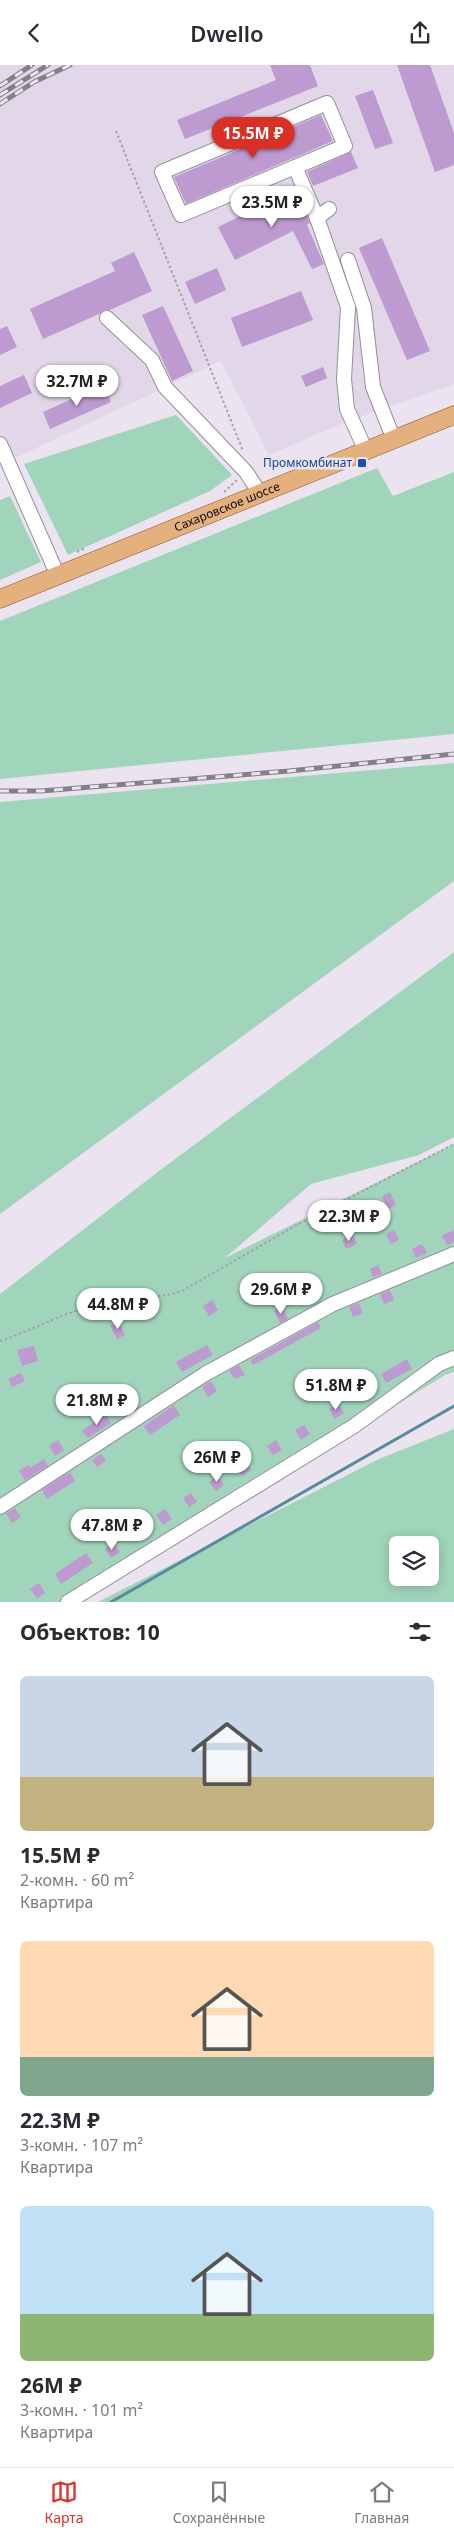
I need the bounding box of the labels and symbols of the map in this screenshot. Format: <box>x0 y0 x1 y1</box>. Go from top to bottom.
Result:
pin: 15.5M ₽ <box>207 117 299 159</box>
pin: 23.5M ₽ <box>226 185 318 228</box>
pin: 32.7M ₽ <box>31 365 123 407</box>
place label: Промкомбинат <box>263 454 352 471</box>
marker: Промкомбинат <box>356 457 368 469</box>
street label: Сахаровское шоссе <box>171 477 283 536</box>
pin: 22.3M ₽ <box>303 1199 395 1242</box>
pin: 29.6M ₽ <box>235 1273 327 1315</box>
pin: 44.8M ₽ <box>72 1287 164 1330</box>
pin: 51.8M ₽ <box>290 1369 382 1411</box>
pin: 21.8M ₽ <box>51 1383 143 1426</box>
pin: 26M ₽ <box>182 1441 252 1483</box>
pin: 47.8M ₽ <box>66 1509 158 1551</box>

